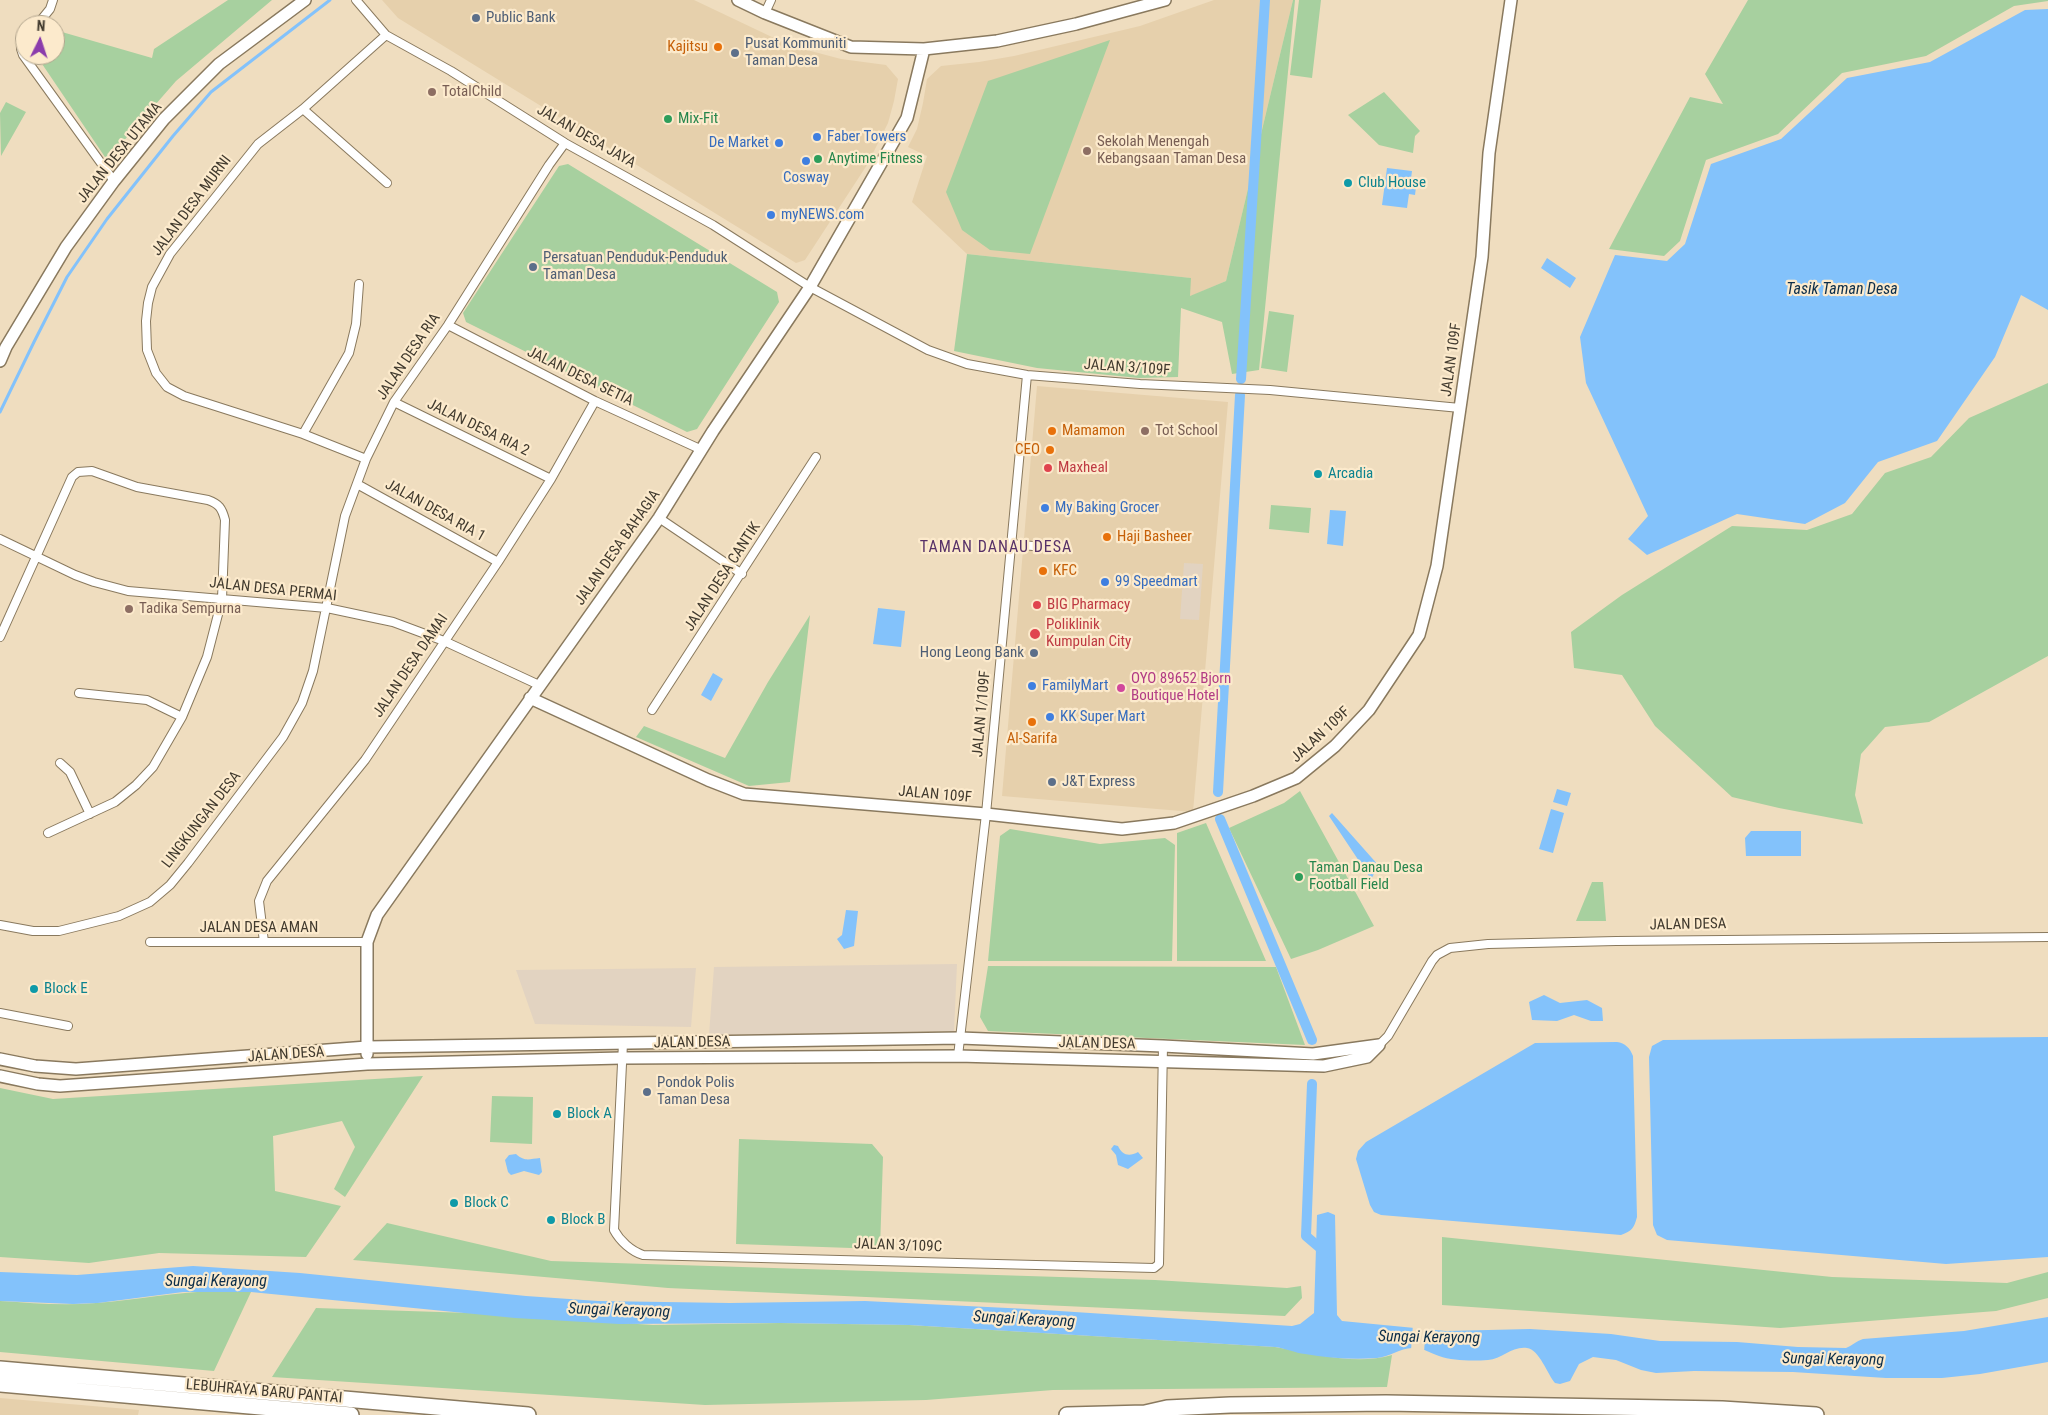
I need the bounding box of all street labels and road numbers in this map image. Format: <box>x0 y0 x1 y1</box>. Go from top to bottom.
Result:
street label: JALAN DESA UTAMA <box>74 99 166 207</box>
street label: JALAN DESA JAYA <box>533 101 639 173</box>
street label: JALAN DESA MURNI <box>148 152 236 260</box>
street label: JALAN DESA RIA <box>373 310 445 404</box>
street label: JALAN 109F <box>1438 322 1466 398</box>
street label: JALAN DESA SETIA <box>524 343 636 411</box>
street label: JALAN 3/109F <box>1083 356 1171 380</box>
street label: JALAN DESA RIA 2 <box>424 395 532 461</box>
street label: JALAN DESA RIA 1 <box>382 476 488 546</box>
street label: JALAN DESA BAHAGIA <box>571 487 665 609</box>
street label: JALAN DESA CANTIK <box>681 519 765 635</box>
street label: JALAN DESA PERMAI <box>208 574 338 606</box>
street label: JALAN DESA DAMAI <box>370 611 452 721</box>
street label: JALAN 1/109F <box>969 670 995 758</box>
street label: JALAN 109F <box>1288 703 1354 767</box>
street label: LINGKUNGAN DESA <box>159 768 245 872</box>
street label: JALAN 109F <box>897 783 973 807</box>
street label: JALAN DESA <box>1649 915 1727 935</box>
street label: JALAN DESA AMAN <box>200 919 318 937</box>
street label: JALAN DESA <box>653 1033 731 1053</box>
street label: JALAN DESA <box>1058 1034 1136 1054</box>
street label: JALAN DESA <box>247 1043 325 1067</box>
street label: JALAN 3/109C <box>854 1235 942 1257</box>
street label: LEBUHRAYA BARU PANTAI <box>185 1376 343 1408</box>

